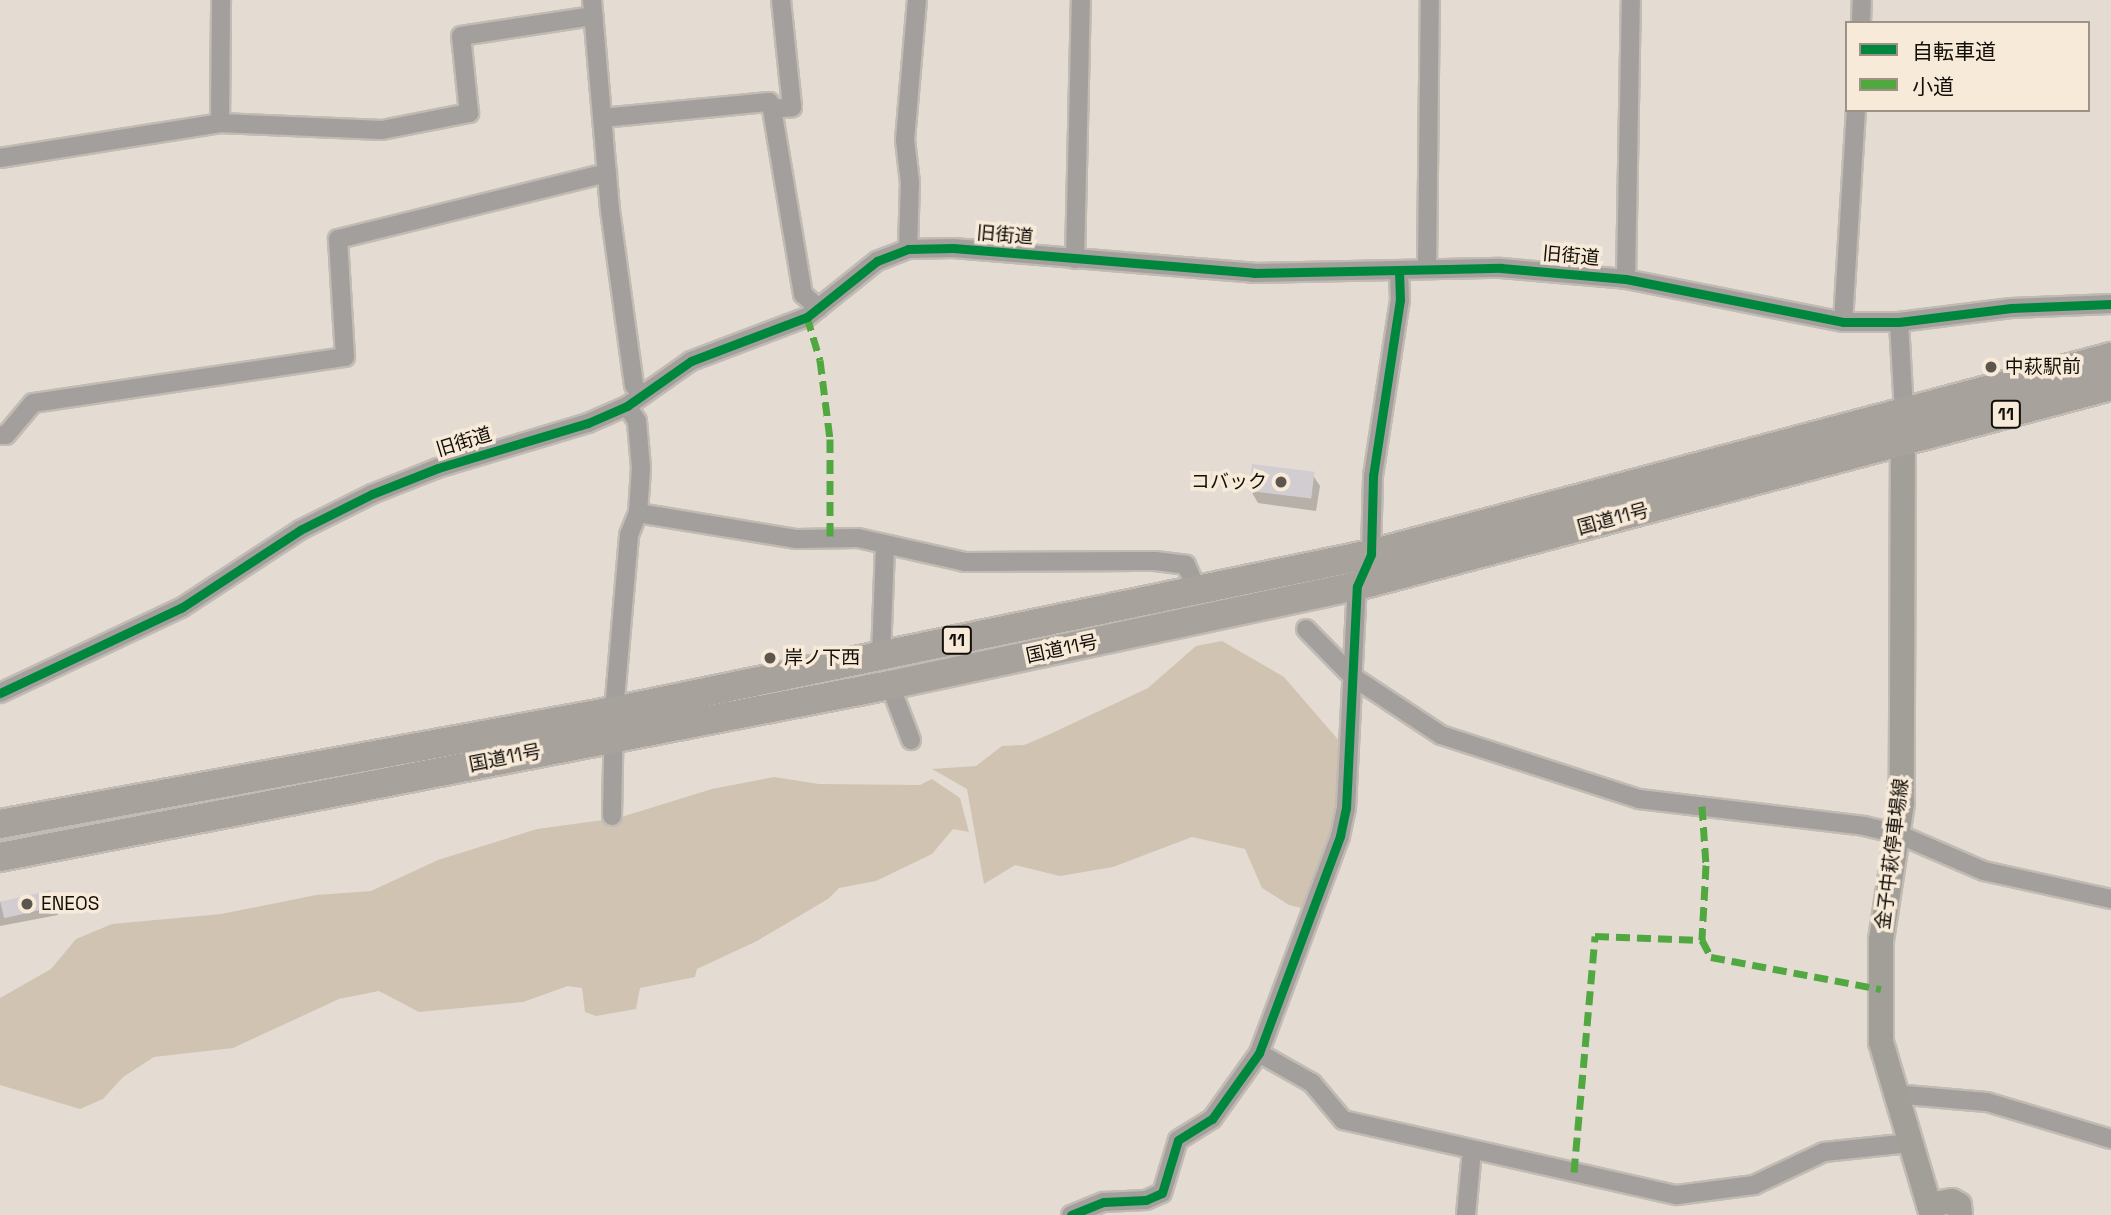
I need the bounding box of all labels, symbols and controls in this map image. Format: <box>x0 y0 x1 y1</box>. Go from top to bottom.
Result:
legend <box>1845 21 2090 112</box>
text: 自転車道 <box>1912 38 1996 65</box>
text: 小道 <box>1912 73 1954 100</box>
street label: 旧街道 <box>976 221 1034 249</box>
street label: 旧街道 <box>1542 242 1600 270</box>
place label: 中萩駅前 <box>2005 356 2081 378</box>
marker: 中萩駅前 <box>1983 359 1999 375</box>
road number: 11 <box>1990 400 2022 428</box>
street label: 旧街道 <box>433 423 495 461</box>
place label: コバック <box>1191 471 1267 493</box>
marker: コバック <box>1273 474 1289 490</box>
street label: 国道11号 <box>1575 499 1651 539</box>
road number: 11 <box>941 626 973 654</box>
street label: 国道11号 <box>1024 630 1100 668</box>
place label: 岸ノ下西 <box>784 647 860 669</box>
marker: 岸ノ下西 <box>762 650 778 666</box>
street label: 国道11号 <box>467 740 543 776</box>
street label: 金子中萩停車場線 <box>1871 777 1913 931</box>
place label: ENEOS <box>41 893 99 915</box>
marker: ENEOS <box>19 896 35 912</box>

